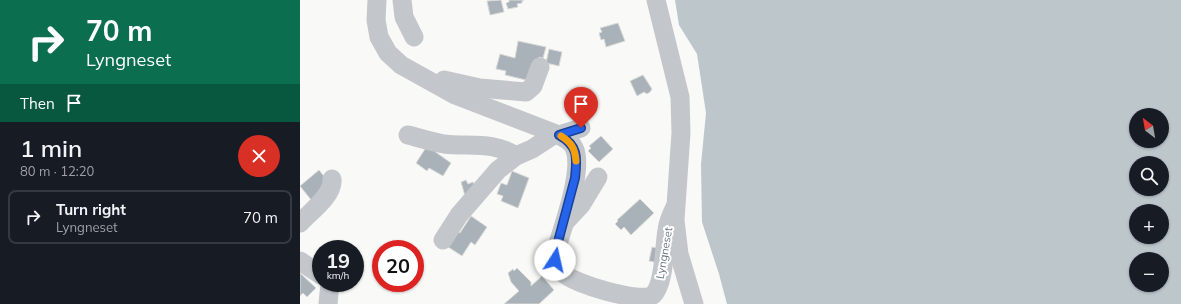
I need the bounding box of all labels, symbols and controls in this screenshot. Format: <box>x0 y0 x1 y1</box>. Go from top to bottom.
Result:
text: 70 m <box>86 13 152 48</box>
icon: right <box>20 16 72 68</box>
text: Lyngneset <box>86 48 171 71</box>
pin <box>564 87 598 128</box>
icon: arrive <box>63 92 85 114</box>
icon: arrive <box>570 93 592 115</box>
text: Then <box>20 94 55 113</box>
north arrow <box>1129 108 1169 148</box>
map controls <box>1129 108 1169 292</box>
text: 1 min <box>20 133 82 163</box>
button: close <box>238 135 280 177</box>
button: search <box>1129 156 1169 196</box>
text: 80 m · 12:20 <box>20 163 94 179</box>
text: Turn right <box>56 200 126 219</box>
button: + <box>1129 204 1169 244</box>
icon: right <box>22 206 44 228</box>
text: 70 m <box>243 208 278 227</box>
text: Lyngneset <box>56 219 118 235</box>
street label: Lyngneset <box>653 226 675 280</box>
position arrow <box>534 239 576 281</box>
speed limit sign: 20 <box>372 240 424 292</box>
text: 19 <box>326 248 350 273</box>
button: − <box>1129 252 1169 292</box>
text: km/h <box>327 269 349 282</box>

